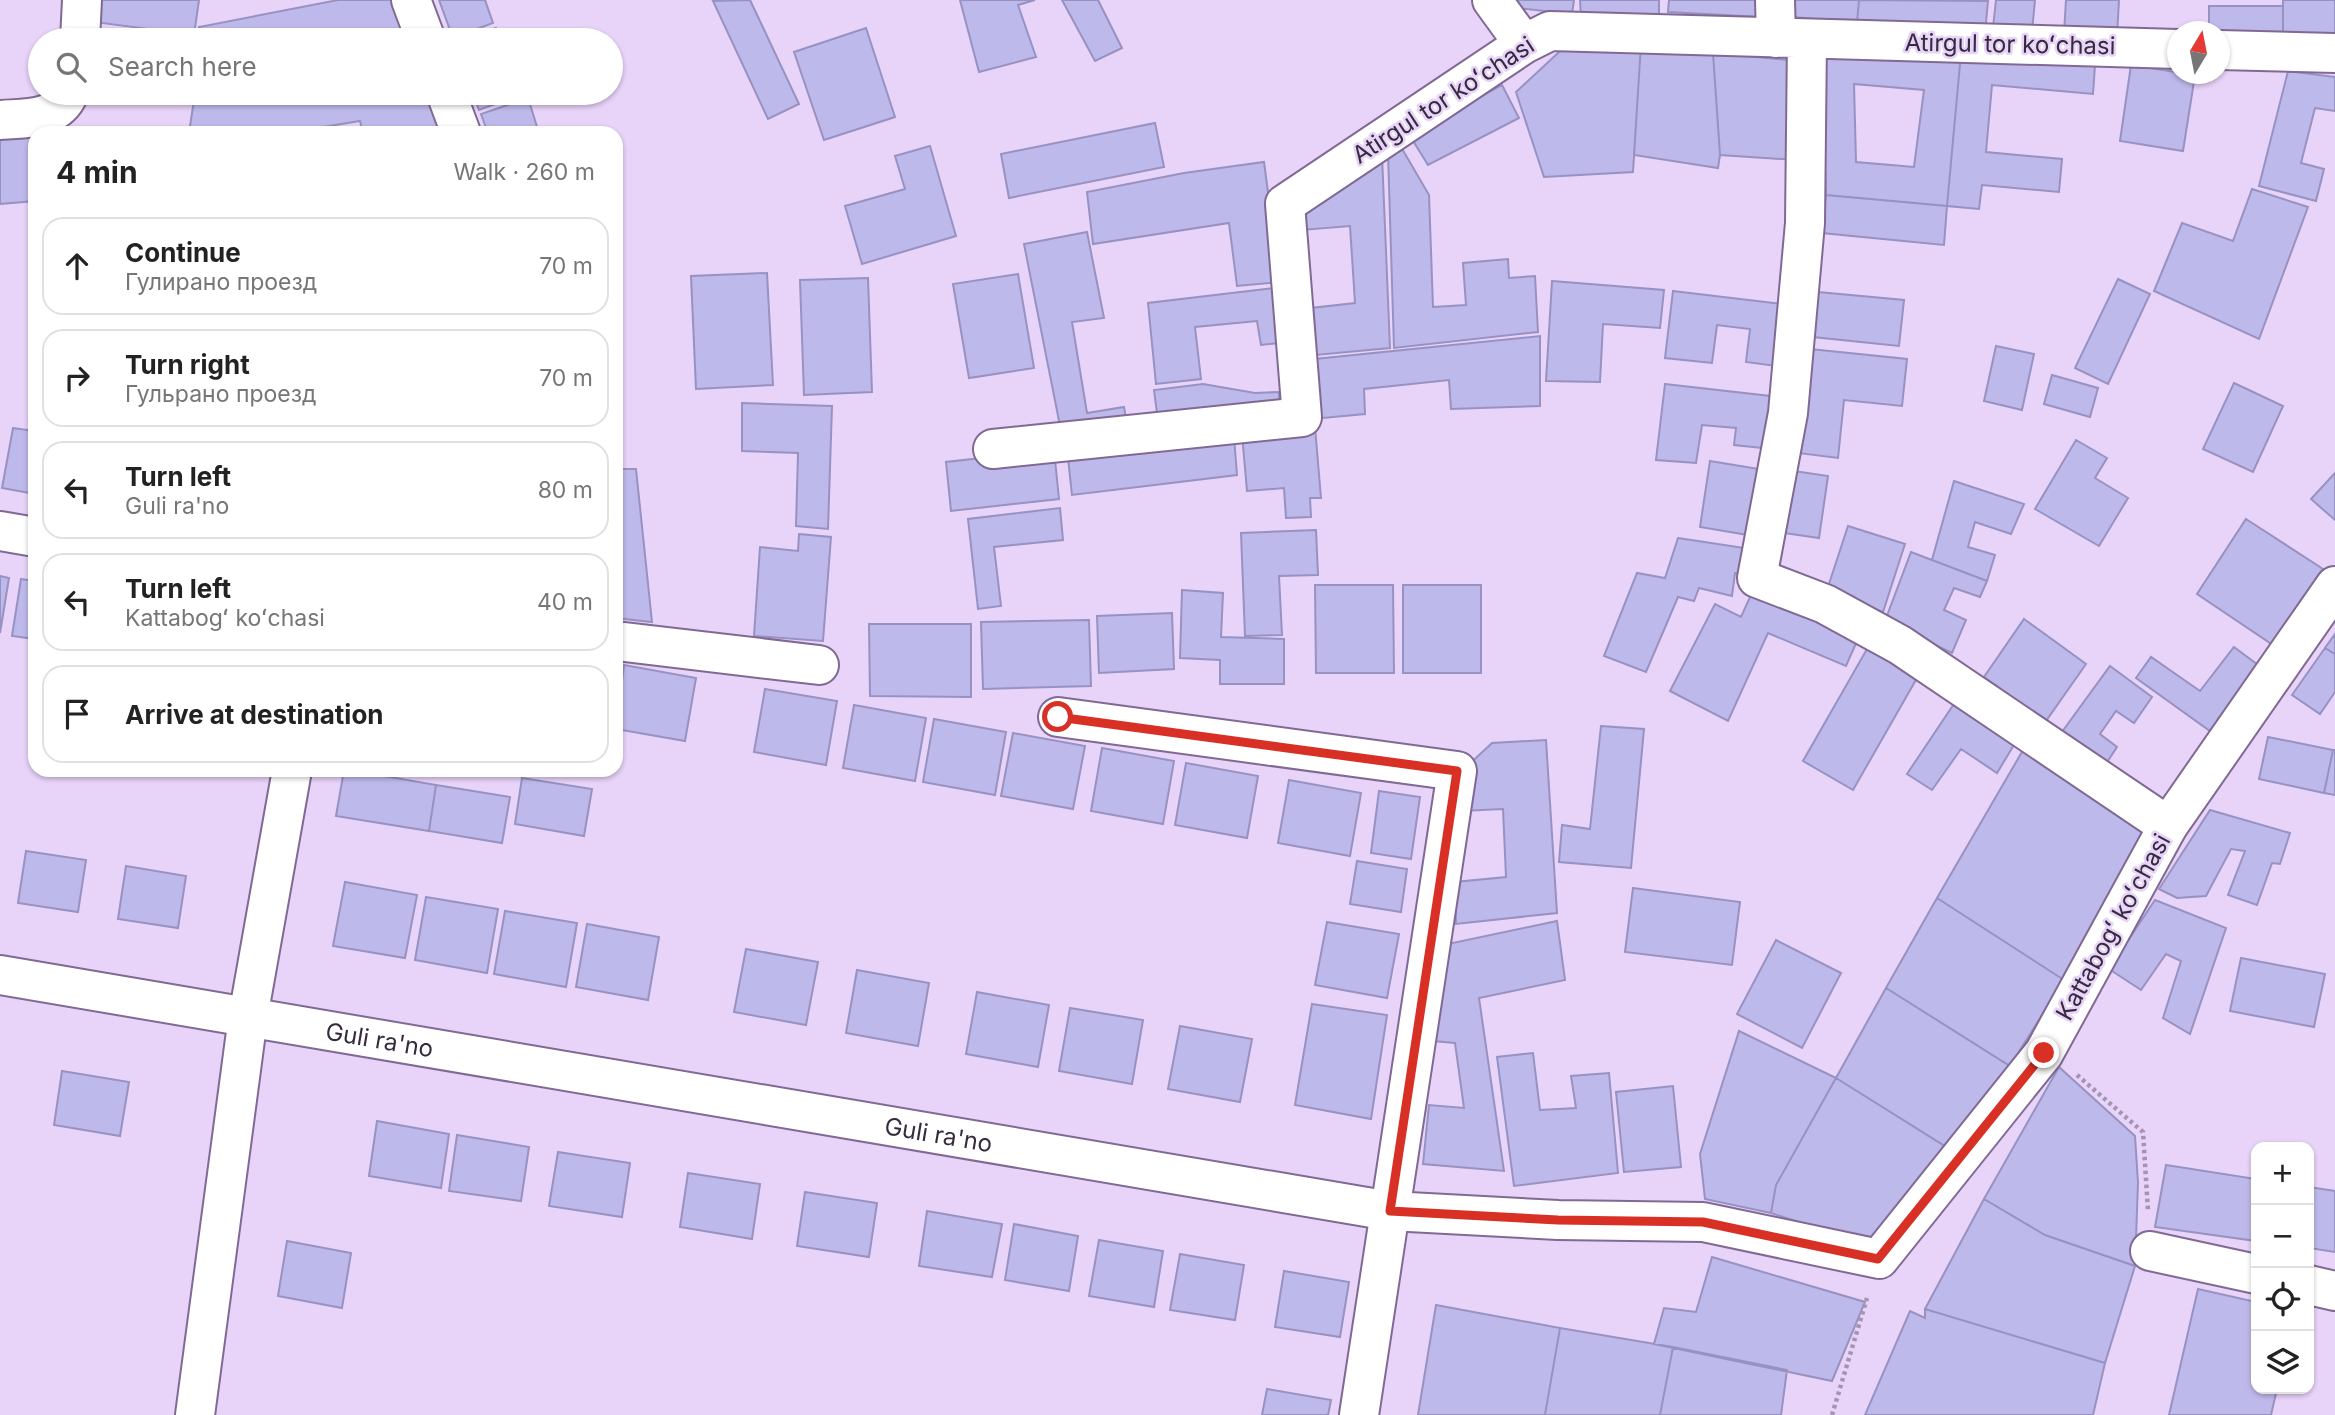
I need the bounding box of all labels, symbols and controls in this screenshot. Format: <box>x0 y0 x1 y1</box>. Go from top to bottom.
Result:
north arrow <box>2167 21 2230 84</box>
search box <box>28 28 623 105</box>
street label: Atirgul tor koʻchasi <box>1904 28 2116 60</box>
street label: Atirgul tor koʻchasi <box>1347 30 1539 170</box>
icon: search <box>52 48 90 86</box>
text: Search here <box>108 51 257 82</box>
text: 4 min <box>56 154 138 190</box>
text: Walk · 260 m <box>453 158 595 186</box>
text: Continue <box>125 237 241 268</box>
icon: ahead <box>58 247 96 285</box>
text: 70 m <box>539 252 593 280</box>
text: Гулирано проезд <box>125 268 317 296</box>
text: Turn right <box>125 349 250 380</box>
icon: right <box>58 359 96 397</box>
text: 70 m <box>539 364 593 392</box>
text: Гульрано проезд <box>125 380 317 408</box>
text: Turn left <box>125 461 231 492</box>
icon: left <box>58 471 96 509</box>
text: 80 m <box>538 476 593 504</box>
text: Guli ra'no <box>125 492 229 520</box>
text: Turn left <box>125 573 231 604</box>
icon: left <box>58 583 96 621</box>
text: 40 m <box>537 588 593 616</box>
text: Kattabogʻ koʻchasi <box>125 604 325 632</box>
icon: arrive <box>58 695 96 733</box>
text: Arrive at destination <box>125 699 384 730</box>
route start <box>1042 701 1073 732</box>
street label: Kattabogʻ koʻchasi <box>2050 829 2176 1025</box>
street label: Guli ra'no <box>324 1016 436 1063</box>
route end <box>2028 1037 2059 1068</box>
street label: Guli ra'no <box>883 1111 995 1158</box>
map controls <box>2251 1142 2314 1394</box>
button: + <box>2251 1142 2314 1205</box>
button: − <box>2251 1205 2314 1268</box>
button: locate <box>2251 1268 2314 1331</box>
button: layers <box>2251 1331 2314 1394</box>

